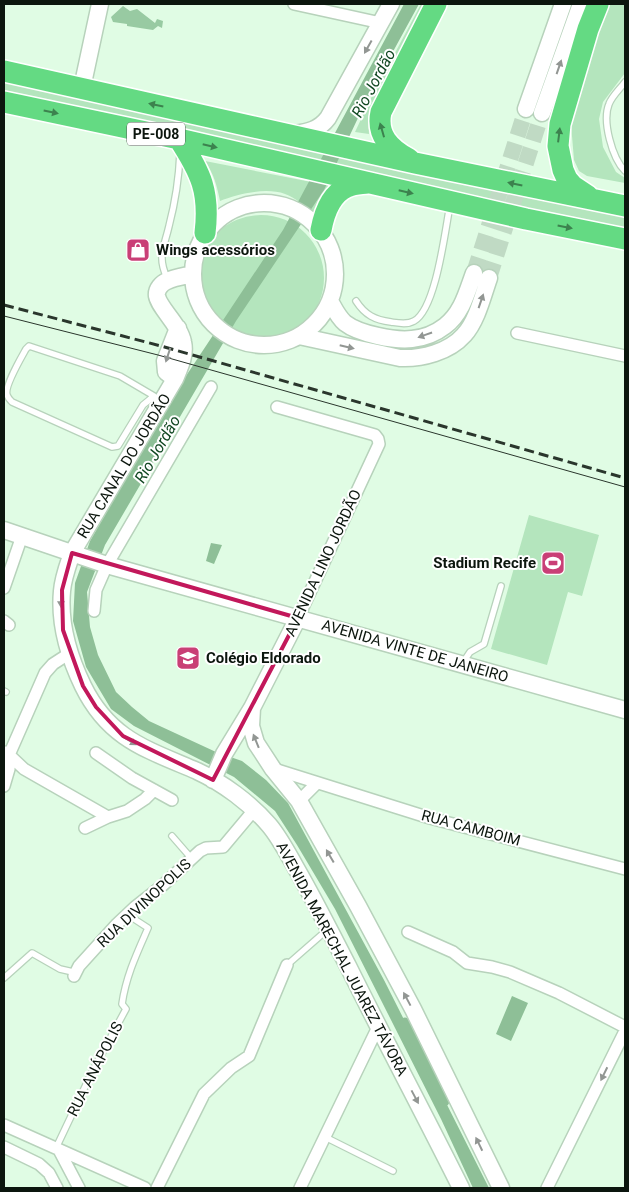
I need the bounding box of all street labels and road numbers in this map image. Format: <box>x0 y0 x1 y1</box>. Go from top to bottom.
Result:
road number: PE-008 <box>127 122 185 146</box>
street label: RUA CANAL DO JORDÃO <box>74 390 174 542</box>
street label: AVENIDA LINO JORDÃO <box>281 487 365 639</box>
street label: AVENIDA VINTE DE JANEIRO <box>320 616 510 686</box>
street label: RUA CAMBOIM <box>419 806 523 850</box>
street label: AVENIDA MARECHAL JUAREZ TÁVORA <box>272 839 412 1079</box>
street label: RUA DIVINOPOLIS <box>93 855 195 951</box>
street label: RUA ANÁPOLIS <box>63 1019 127 1119</box>

